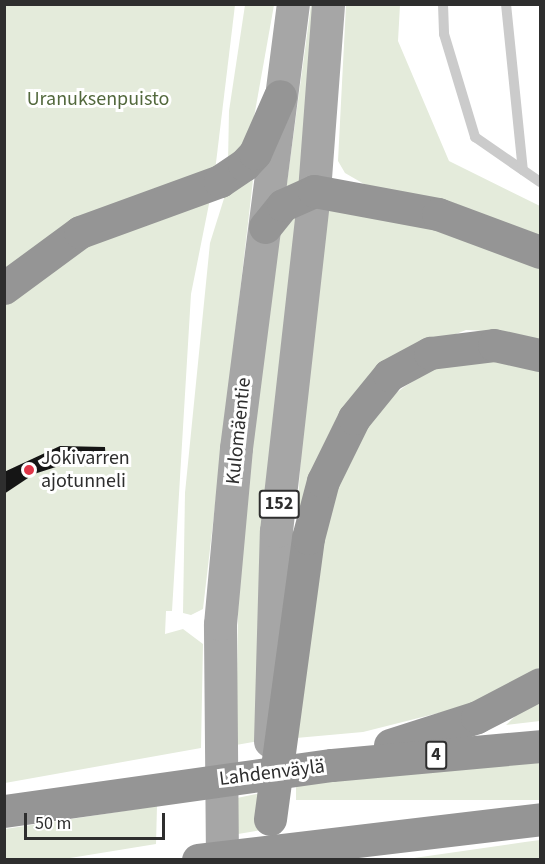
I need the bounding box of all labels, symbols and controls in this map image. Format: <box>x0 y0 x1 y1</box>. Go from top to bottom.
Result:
park label: Uranuksenpuisto <box>27 87 169 111</box>
street label: Kulomäentie <box>221 376 257 486</box>
place label: Jokivarren ajotunneli <box>41 446 130 493</box>
marker: Jokivarren ajotunneli <box>22 463 36 477</box>
road number: 152 <box>258 489 300 519</box>
road number: 4 <box>424 740 448 770</box>
street label: Lahdenväylä <box>218 755 326 791</box>
scale bar <box>27 801 168 839</box>
text: 50 m <box>35 811 71 836</box>

